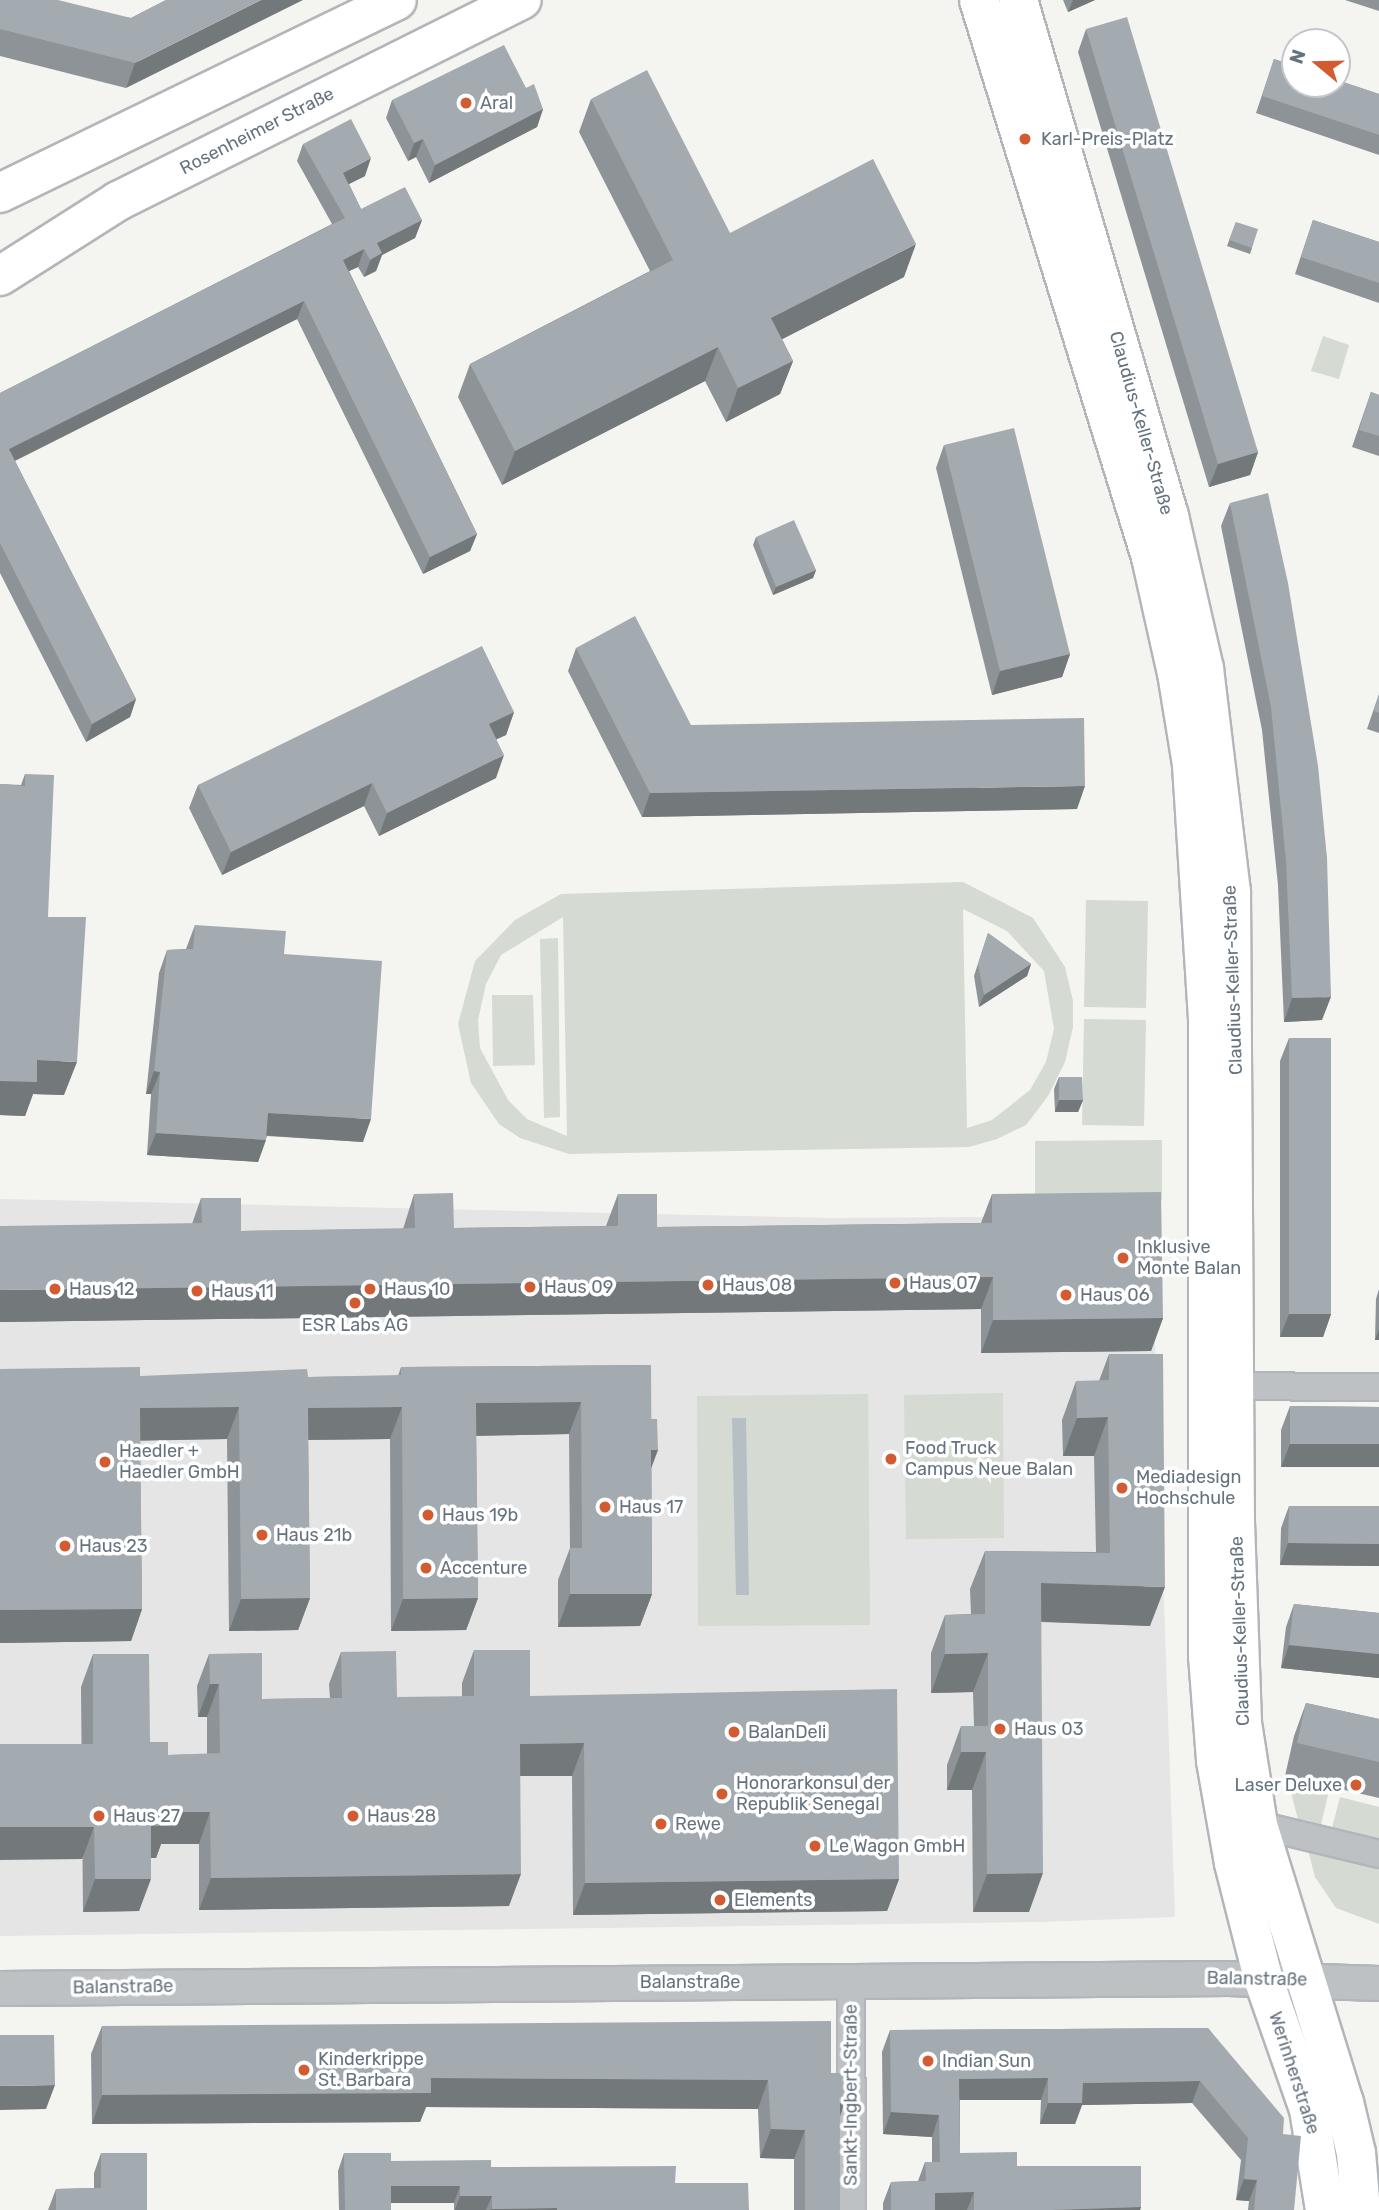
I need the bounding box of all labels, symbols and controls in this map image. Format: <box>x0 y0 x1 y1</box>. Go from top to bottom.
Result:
north arrow <box>1281 28 1351 98</box>
text: N <box>1284 46 1311 67</box>
street label: Rosenheimer Straße <box>176 83 338 179</box>
place label: Aral <box>480 92 513 114</box>
marker: Aral <box>458 95 474 111</box>
place label: Karl-Preis-Platz <box>1041 128 1174 150</box>
marker: Karl-Preis-Platz <box>1015 129 1035 149</box>
street label: Claudius-Keller-Straße <box>1104 329 1178 517</box>
street label: Claudius-Keller-Straße <box>1219 885 1247 1075</box>
place label: Inklusive Monte Balan <box>1137 1237 1241 1280</box>
marker: Inklusive Monte Balan <box>1115 1250 1131 1266</box>
place label: Haus 07 <box>909 1272 977 1294</box>
place label: Haus 08 <box>722 1274 792 1296</box>
marker: Haus 07 <box>887 1275 903 1291</box>
place label: Haus 09 <box>544 1276 613 1298</box>
marker: Haus 08 <box>700 1277 716 1293</box>
place label: Haus 12 <box>69 1278 134 1300</box>
place label: Haus 10 <box>384 1278 450 1300</box>
marker: Haus 09 <box>522 1279 538 1295</box>
place label: Haus 11 <box>211 1280 274 1302</box>
marker: Haus 12 <box>47 1281 63 1297</box>
marker: Haus 10 <box>362 1281 378 1297</box>
marker: Haus 11 <box>189 1283 205 1299</box>
place label: Haus 06 <box>1080 1284 1149 1306</box>
marker: Haus 06 <box>1058 1287 1074 1303</box>
marker: ESR Labs AG <box>347 1295 363 1311</box>
place label: ESR Labs AG <box>302 1314 408 1336</box>
place label: Food Truck Campus Neue Balan <box>905 1438 1073 1480</box>
place label: Haedler + Haedler GmbH <box>119 1441 240 1484</box>
marker: Food Truck Campus Neue Balan <box>883 1451 899 1467</box>
marker: Haedler + Haedler GmbH <box>97 1454 113 1470</box>
place label: Mediadesign Hochschule <box>1136 1467 1241 1510</box>
marker: Mediadesign Hochschule <box>1114 1480 1130 1496</box>
place label: Haus 17 <box>619 1496 683 1518</box>
marker: Haus 17 <box>597 1499 613 1515</box>
place label: Haus 19b <box>442 1504 518 1526</box>
marker: Haus 19b <box>420 1507 436 1523</box>
place label: Haus 21b <box>276 1524 352 1546</box>
marker: Haus 21b <box>254 1527 270 1543</box>
place label: Haus 23 <box>79 1535 148 1557</box>
street label: Claudius-Keller-Straße <box>1226 1536 1254 1726</box>
marker: Haus 23 <box>57 1538 73 1554</box>
place label: Accenture <box>440 1557 527 1579</box>
marker: Accenture <box>418 1560 434 1576</box>
place label: Haus 03 <box>1014 1718 1083 1740</box>
place label: BalanDeli <box>748 1721 826 1743</box>
marker: Haus 03 <box>992 1721 1008 1737</box>
marker: BalanDeli <box>726 1724 742 1740</box>
place label: Honorarkonsul der Republik Senegal <box>736 1773 890 1816</box>
place label: Laser Deluxe <box>1234 1774 1342 1796</box>
marker: Laser Deluxe <box>1348 1777 1364 1793</box>
marker: Honorarkonsul der Republik Senegal <box>714 1786 730 1802</box>
place label: Haus 27 <box>113 1805 180 1827</box>
place label: Haus 28 <box>367 1805 436 1827</box>
marker: Haus 27 <box>91 1808 107 1824</box>
marker: Haus 28 <box>345 1808 361 1824</box>
place label: Rewe <box>675 1813 721 1835</box>
marker: Rewe <box>653 1816 669 1832</box>
place label: Le Wagon GmbH <box>829 1835 966 1857</box>
marker: Le Wagon GmbH <box>807 1838 823 1854</box>
place label: Elements <box>734 1889 812 1911</box>
marker: Elements <box>712 1892 728 1908</box>
street label: Balanstraße <box>1206 1967 1308 1991</box>
street label: Balanstraße <box>640 1971 740 1993</box>
street label: Balanstraße <box>72 1975 174 1999</box>
street label: Sankt-Ingbert-Straße <box>840 2004 862 2186</box>
street label: Werinherstraße <box>1264 2009 1324 2137</box>
place label: Kinderkrippe St. Barbara <box>318 2049 424 2092</box>
place label: Indian Sun <box>942 2050 1031 2072</box>
marker: Indian Sun <box>920 2053 936 2069</box>
marker: Kinderkrippe St. Barbara <box>296 2062 312 2078</box>

